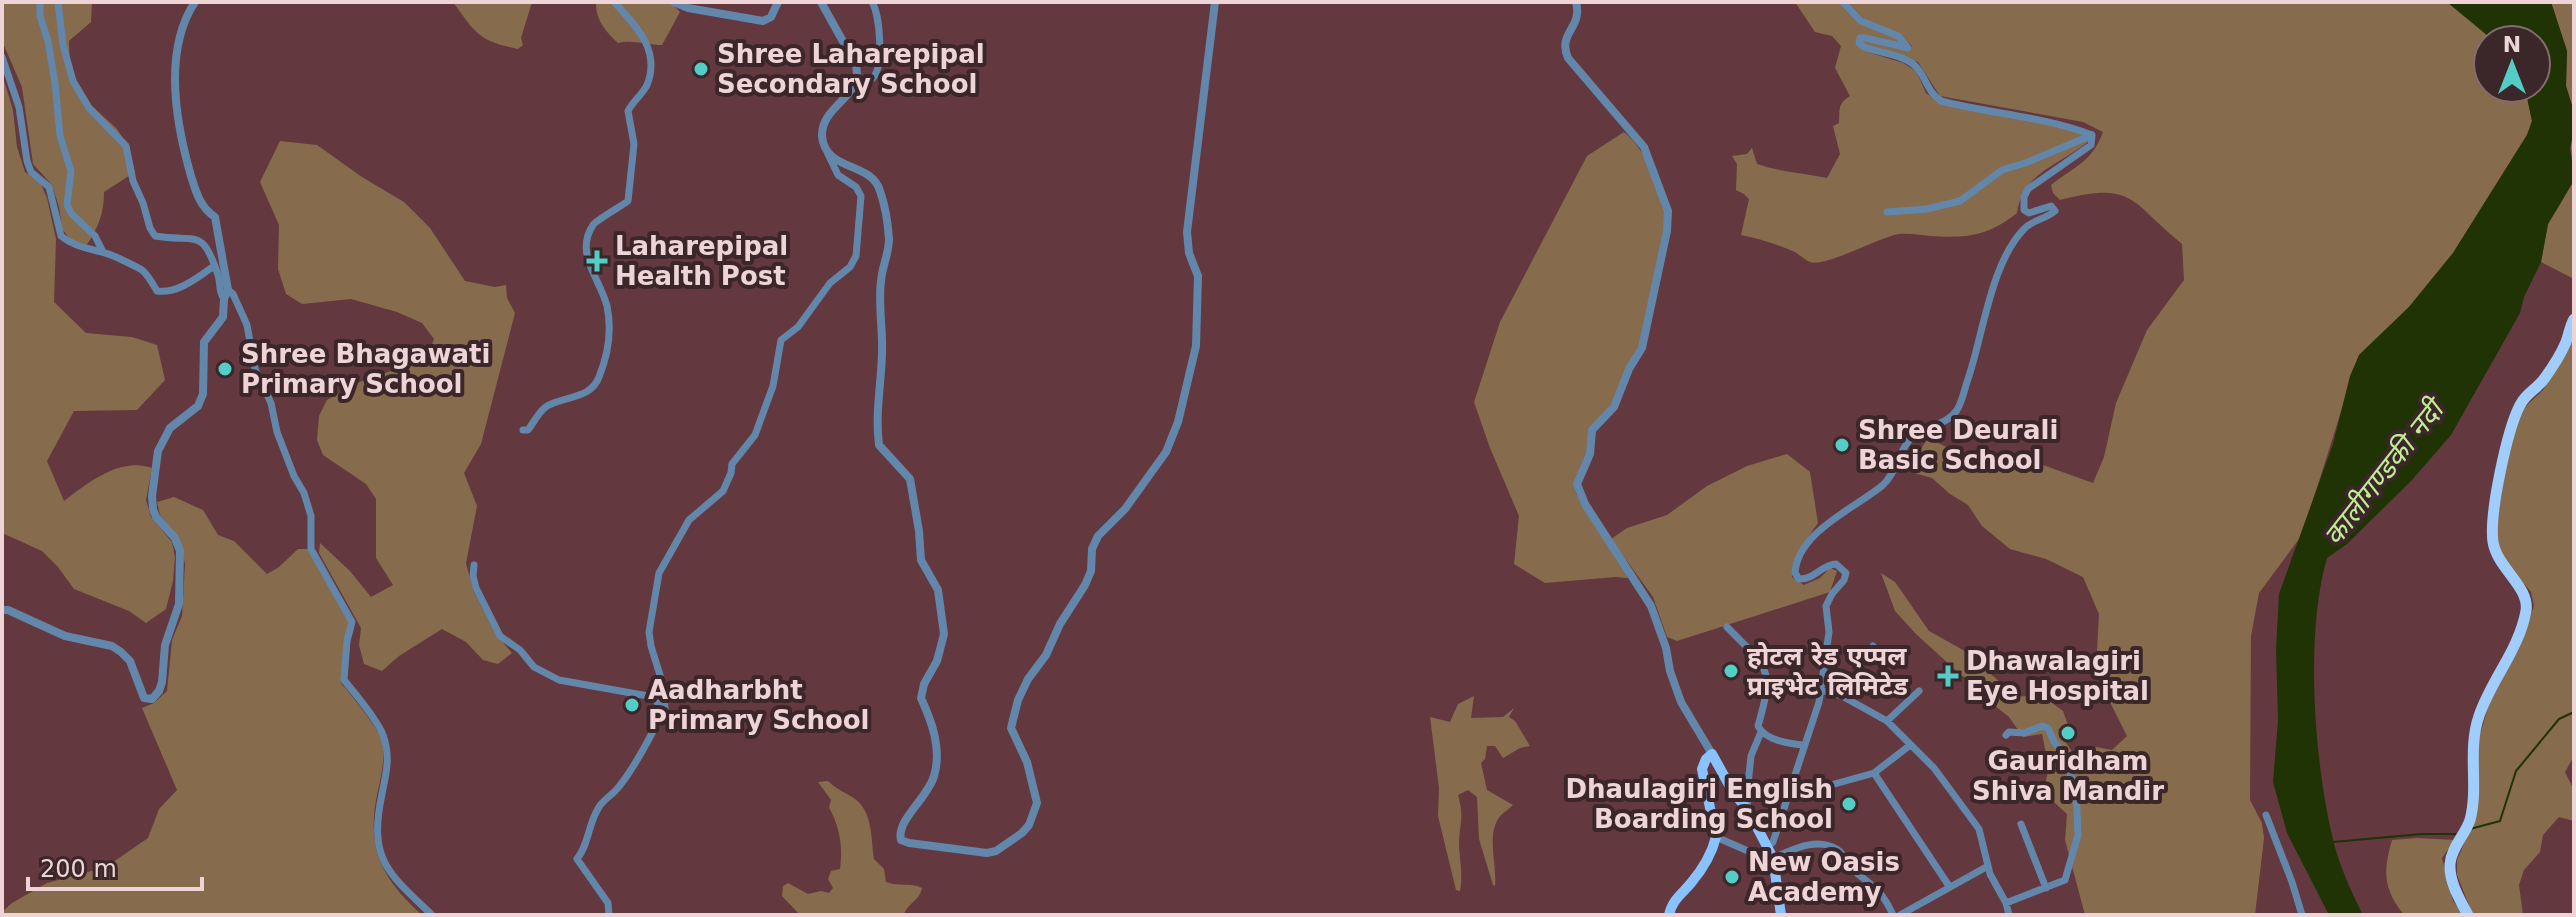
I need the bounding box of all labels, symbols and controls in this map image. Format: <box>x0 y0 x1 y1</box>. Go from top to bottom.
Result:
north arrow <box>2472 24 2552 104</box>
text: N <box>2503 32 2521 57</box>
place label: Shree Laharepipal Secondary School <box>717 39 985 99</box>
marker: Shree Laharepipal Secondary School <box>692 60 710 78</box>
place label: Laharepipal Health Post <box>615 231 788 291</box>
marker: Laharepipal Health Post <box>586 250 608 272</box>
place label: Shree Bhagawati Primary School <box>241 339 490 399</box>
marker: Shree Bhagawati Primary School <box>216 360 234 378</box>
water label: कालीगण्डकी नदी <box>2317 391 2453 552</box>
place label: Shree Deurali Basic School <box>1858 415 2058 475</box>
marker: Shree Deurali Basic School <box>1833 436 1851 454</box>
place label: होटल रेड एप्पल प्राइभेट लिमिटेड <box>1747 641 1909 701</box>
place label: Dhawalagiri Eye Hospital <box>1966 646 2149 706</box>
marker: होटल रेड एप्पल प्राइभेट लिमिटेड <box>1722 662 1740 680</box>
marker: Dhawalagiri Eye Hospital <box>1937 665 1959 687</box>
place label: Aadharbht Primary School <box>648 675 870 735</box>
marker: Aadharbht Primary School <box>623 696 641 714</box>
marker: Gauridham Shiva Mandir <box>2059 724 2077 742</box>
place label: Gauridham Shiva Mandir <box>1972 746 2164 806</box>
place label: Dhaulagiri English Boarding School <box>1565 774 1833 834</box>
marker: Dhaulagiri English Boarding School <box>1840 795 1858 813</box>
scale bar <box>28 841 202 891</box>
place label: New Oasis Academy <box>1748 847 1900 907</box>
text: 200 m <box>40 855 117 883</box>
marker: New Oasis Academy <box>1723 868 1741 886</box>

